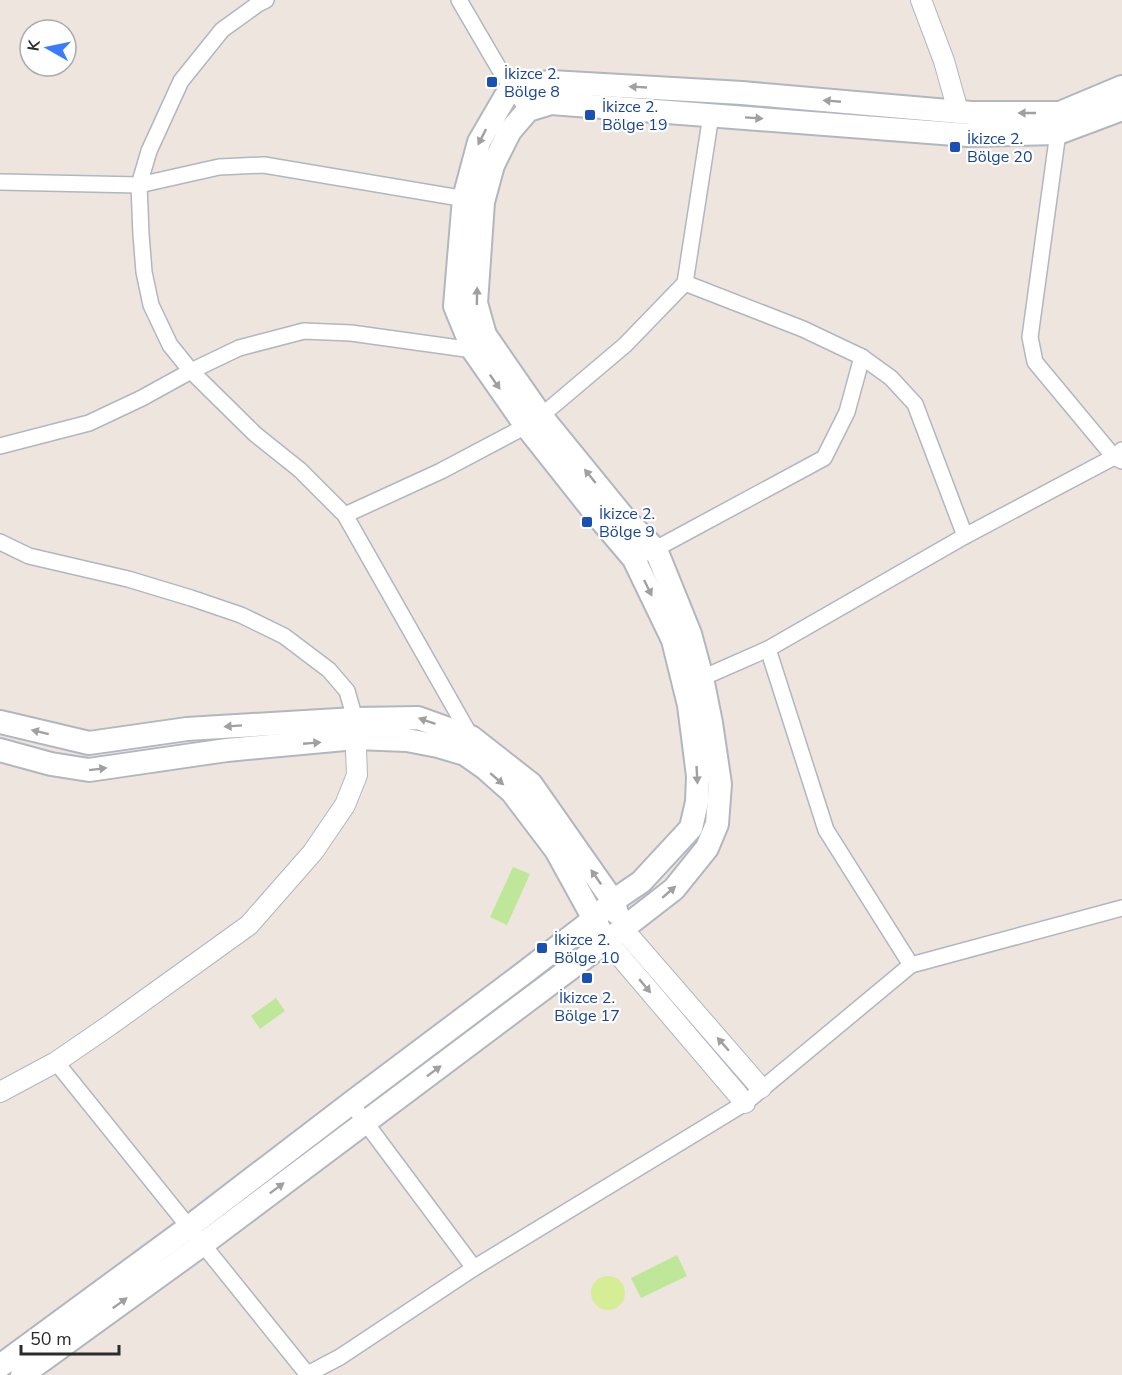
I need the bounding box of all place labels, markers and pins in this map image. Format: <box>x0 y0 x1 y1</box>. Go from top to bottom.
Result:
place label: İkizce 2. Bölge 8 <box>504 63 560 103</box>
marker: İkizce 2. Bölge 8 <box>485 75 499 89</box>
place label: İkizce 2. Bölge 19 <box>602 96 668 136</box>
marker: İkizce 2. Bölge 19 <box>583 108 597 122</box>
place label: İkizce 2. Bölge 20 <box>967 128 1033 168</box>
marker: İkizce 2. Bölge 20 <box>948 140 962 154</box>
place label: İkizce 2. Bölge 9 <box>599 503 655 543</box>
marker: İkizce 2. Bölge 9 <box>580 515 594 529</box>
place label: İkizce 2. Bölge 10 <box>554 929 620 969</box>
marker: İkizce 2. Bölge 10 <box>535 941 549 955</box>
marker: İkizce 2. Bölge 17 <box>580 971 594 985</box>
place label: İkizce 2. Bölge 17 <box>554 987 620 1027</box>

